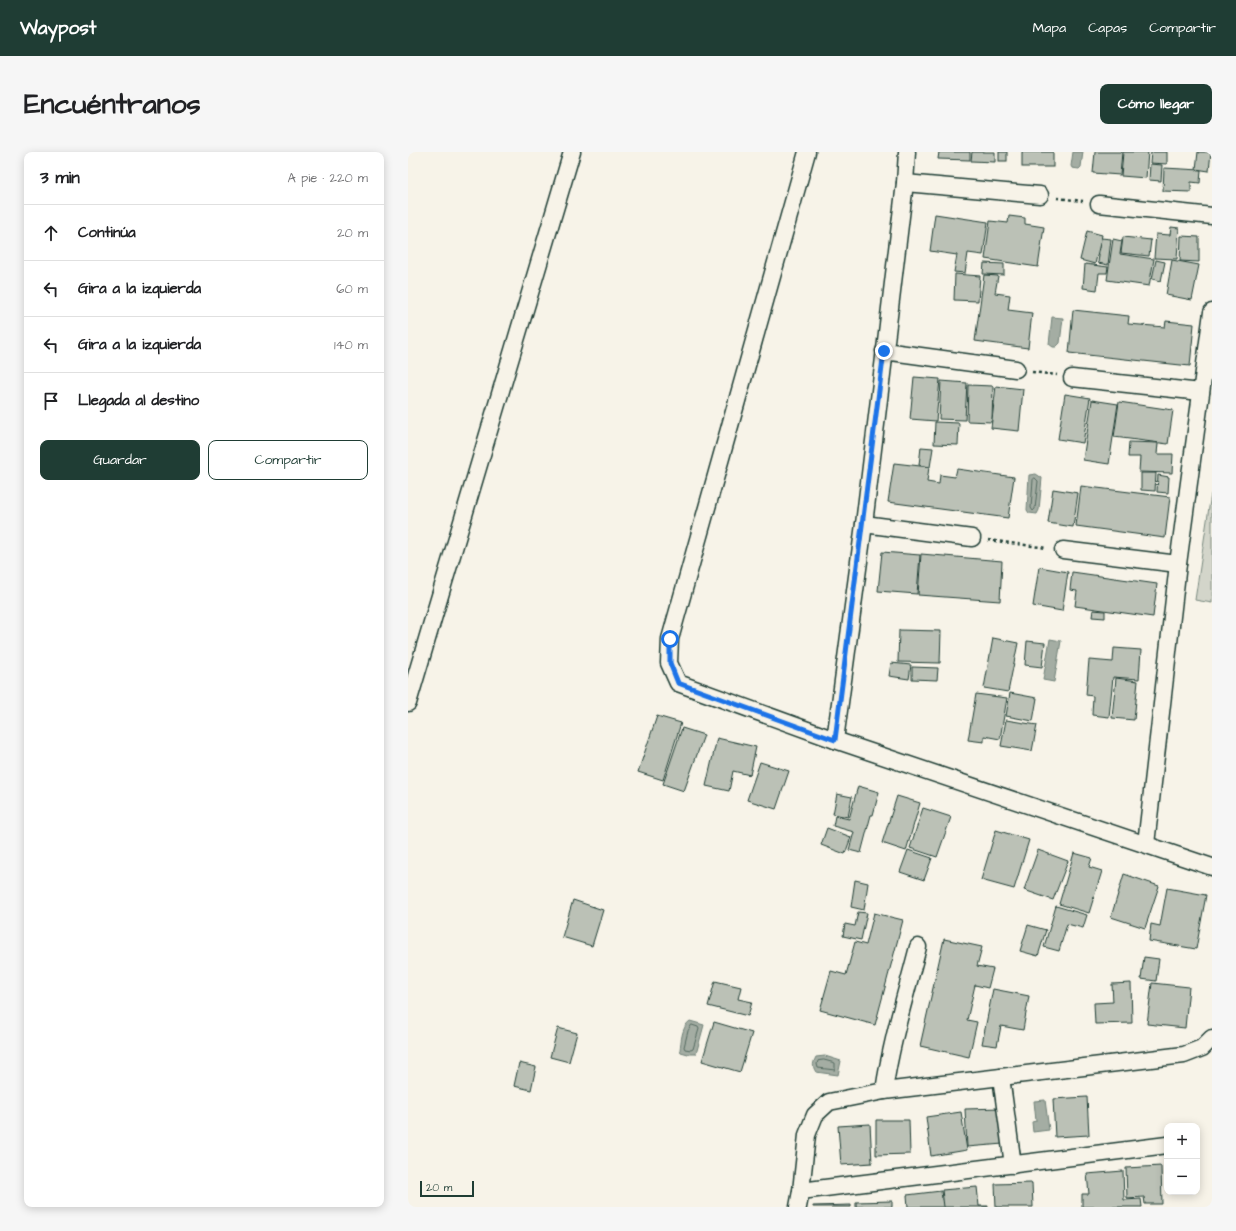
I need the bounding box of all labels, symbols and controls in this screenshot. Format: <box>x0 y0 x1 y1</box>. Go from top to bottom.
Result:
text: Waypost <box>20 15 96 42</box>
text: Mapa <box>1033 18 1066 38</box>
text: Capas <box>1088 18 1127 38</box>
text: Compartir <box>1149 18 1216 38</box>
button: Cómo llegar <box>1100 84 1212 124</box>
text: Encuéntranos <box>24 85 200 124</box>
text: 3 min <box>40 166 80 190</box>
text: A pie · 220 m <box>288 169 368 187</box>
icon: ahead <box>40 222 62 244</box>
text: Continúa <box>78 222 136 243</box>
text: 20 m <box>337 224 368 242</box>
icon: left <box>40 278 62 300</box>
text: Gira a la izquierda <box>78 278 201 299</box>
text: 60 m <box>336 280 368 298</box>
icon: left <box>40 334 62 356</box>
text: Gira a la izquierda <box>78 334 201 355</box>
text: 140 m <box>334 336 368 354</box>
route end <box>875 342 893 360</box>
icon: arrive <box>40 390 62 412</box>
text: Llegada al destino <box>78 390 199 411</box>
button: Guardar <box>40 440 200 480</box>
button: Compartir <box>208 440 368 480</box>
route start <box>661 630 679 648</box>
map controls <box>1164 1123 1200 1195</box>
button: + <box>1164 1123 1200 1159</box>
button: − <box>1164 1159 1200 1195</box>
scale bar <box>420 1179 474 1198</box>
text: 20 m <box>426 1180 452 1195</box>

